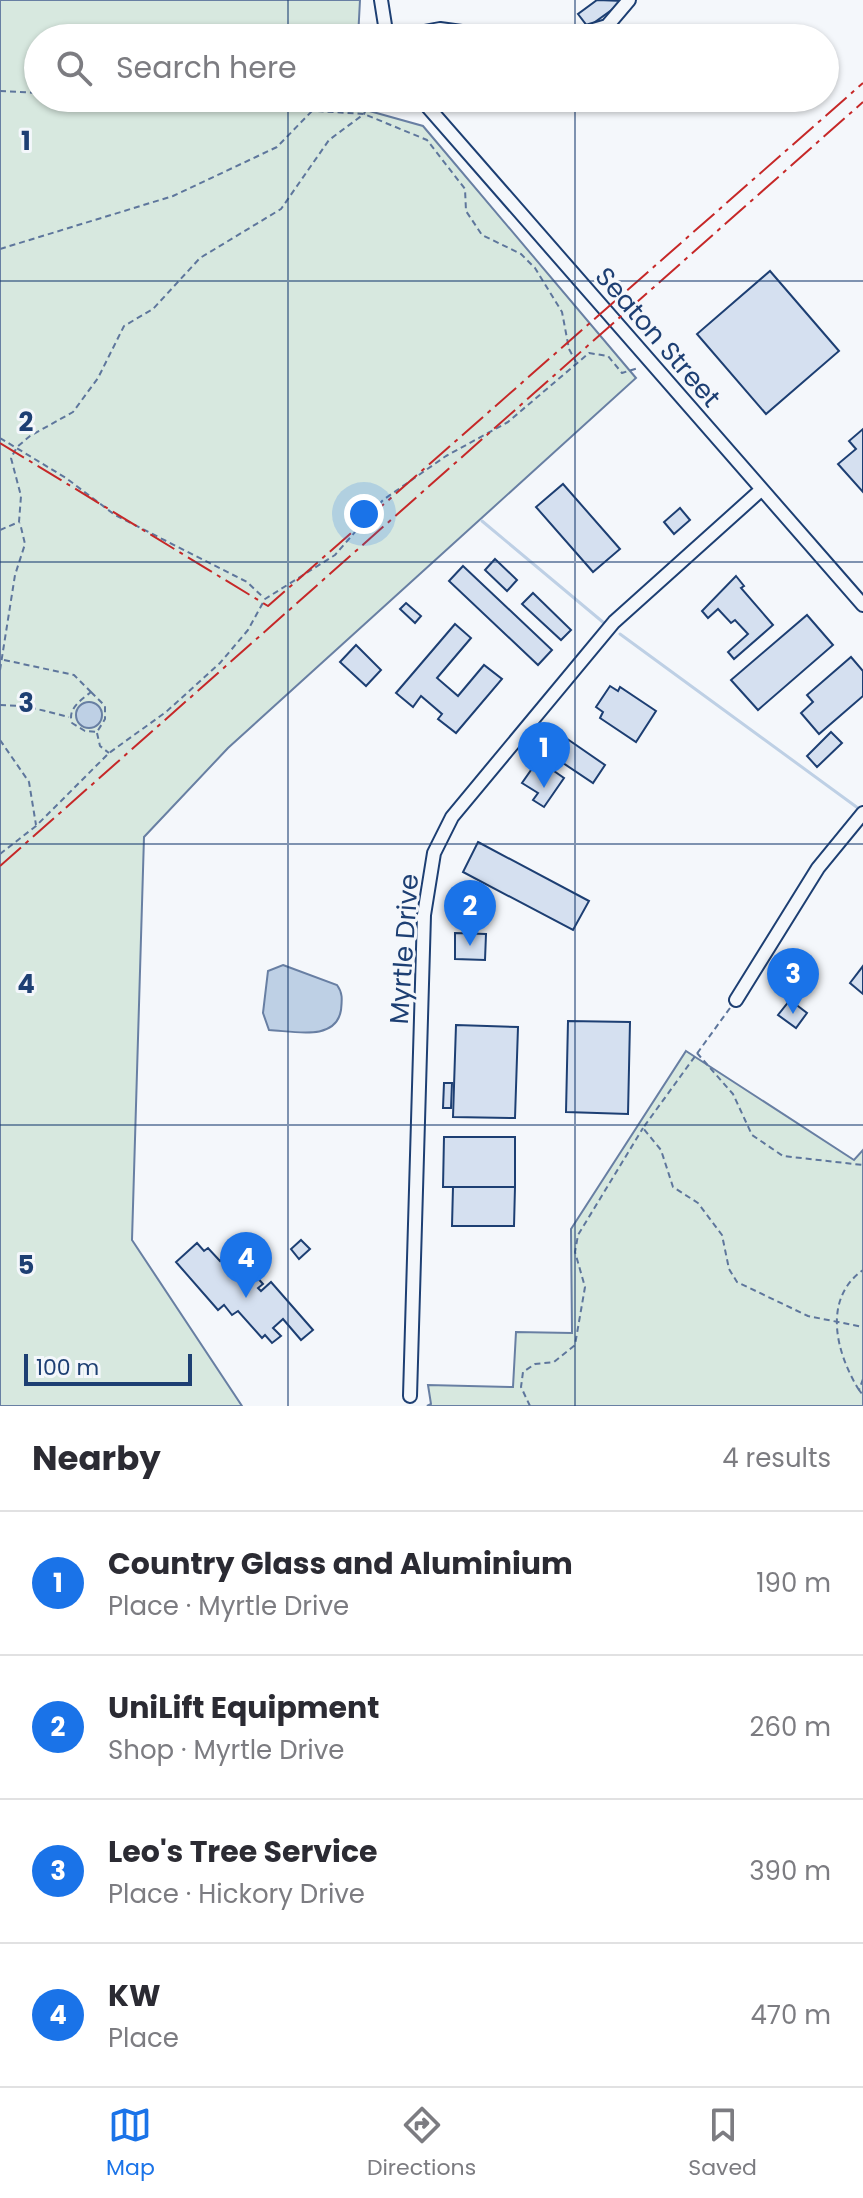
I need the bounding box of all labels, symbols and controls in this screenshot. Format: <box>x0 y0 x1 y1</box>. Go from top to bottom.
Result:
search box <box>24 24 839 112</box>
icon: search <box>52 46 96 90</box>
text: Search here <box>116 46 297 89</box>
text: 1 <box>21 123 31 159</box>
street label: Seaton Street <box>587 259 729 415</box>
text: 2 <box>19 404 34 440</box>
your location <box>344 494 384 534</box>
text: 3 <box>18 685 34 721</box>
pin: 1 <box>518 722 570 788</box>
street label: Myrtle Drive <box>381 873 427 1025</box>
pin: 2 <box>444 880 496 946</box>
pin: 3 <box>767 948 819 1014</box>
text: 4 <box>17 966 35 1002</box>
pin: 4 <box>220 1232 272 1298</box>
text: 5 <box>18 1247 34 1283</box>
scale bar <box>24 1350 192 1386</box>
text: 100 m <box>36 1352 99 1383</box>
text: Nearby <box>32 1434 161 1482</box>
text: 4 results <box>722 1440 831 1476</box>
text: Country Glass and Aluminium <box>108 1542 573 1585</box>
text: 1 <box>53 1565 63 1601</box>
text: 190 m <box>756 1565 831 1601</box>
text: Place · Myrtle Drive <box>108 1588 349 1624</box>
text: UniLift Equipment <box>108 1686 379 1729</box>
text: 2 <box>51 1709 65 1745</box>
text: 260 m <box>749 1709 831 1745</box>
text: Shop · Myrtle Drive <box>108 1732 344 1768</box>
text: Leo's Tree Service <box>108 1830 378 1873</box>
text: 3 <box>50 1853 66 1889</box>
text: 390 m <box>749 1853 831 1889</box>
text: Place · Hickory Drive <box>108 1876 365 1912</box>
text: KW <box>108 1974 160 2017</box>
text: 4 <box>49 1997 67 2033</box>
text: 470 m <box>750 1997 831 2033</box>
text: Place <box>108 2020 179 2056</box>
tab: Map <box>106 2103 155 2184</box>
tab: Directions <box>367 2103 476 2184</box>
tab: Saved <box>688 2103 757 2184</box>

